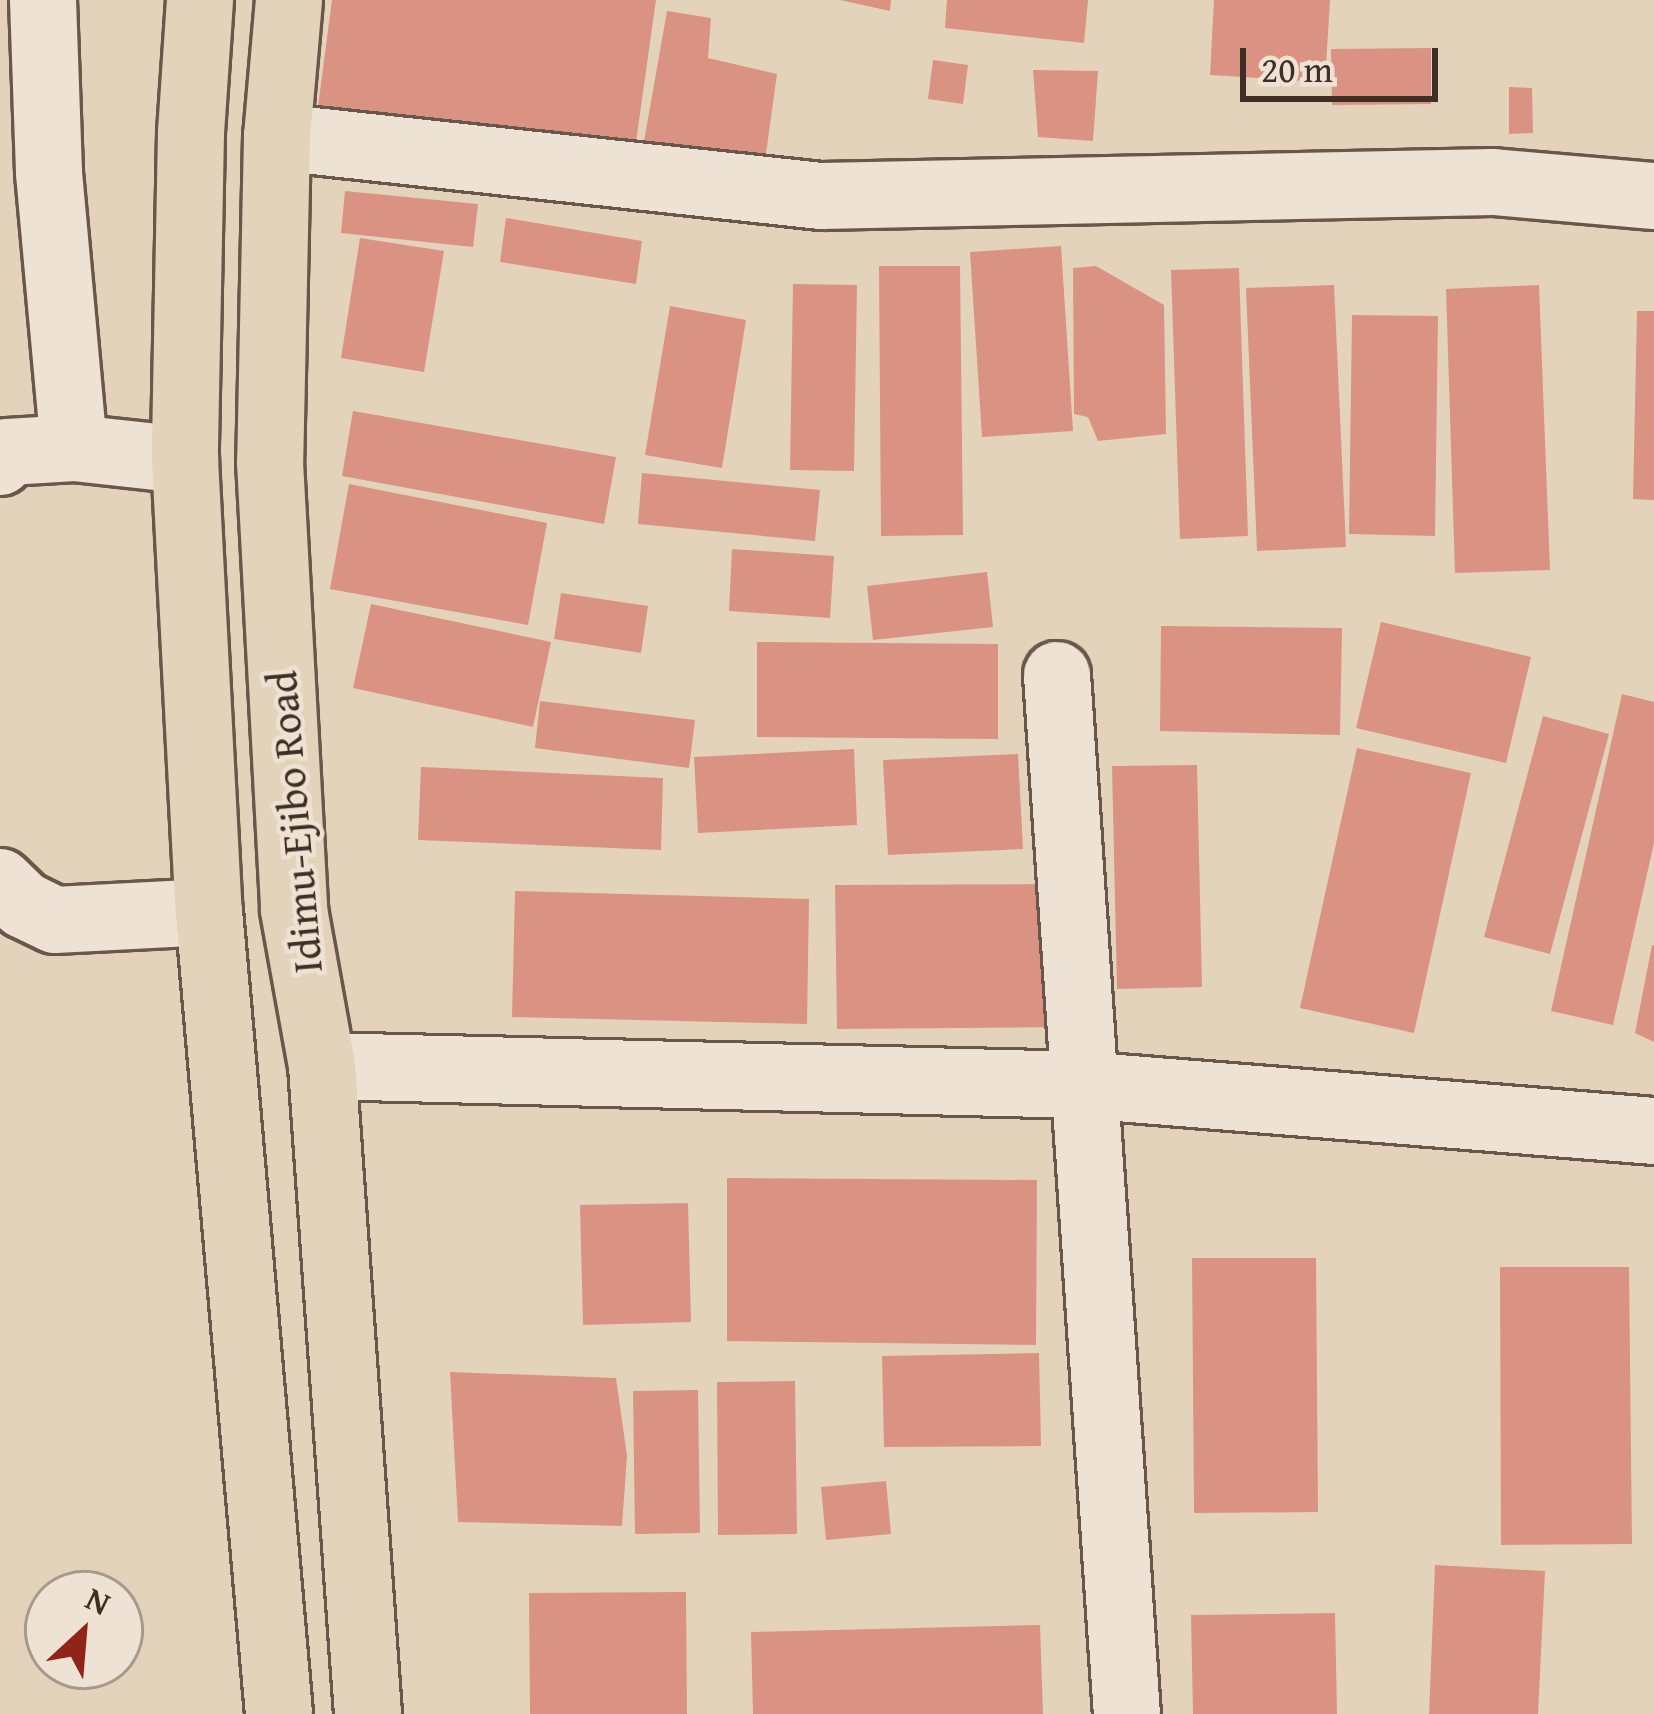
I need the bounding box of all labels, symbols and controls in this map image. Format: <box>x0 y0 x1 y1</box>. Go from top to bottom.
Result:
scale bar <box>1246 24 1444 98</box>
text: 20 m <box>1261 42 1333 95</box>
street label: Idimu-Ejibo Road <box>256 669 332 975</box>
north arrow <box>24 1570 144 1690</box>
text: N <box>78 1574 119 1627</box>

